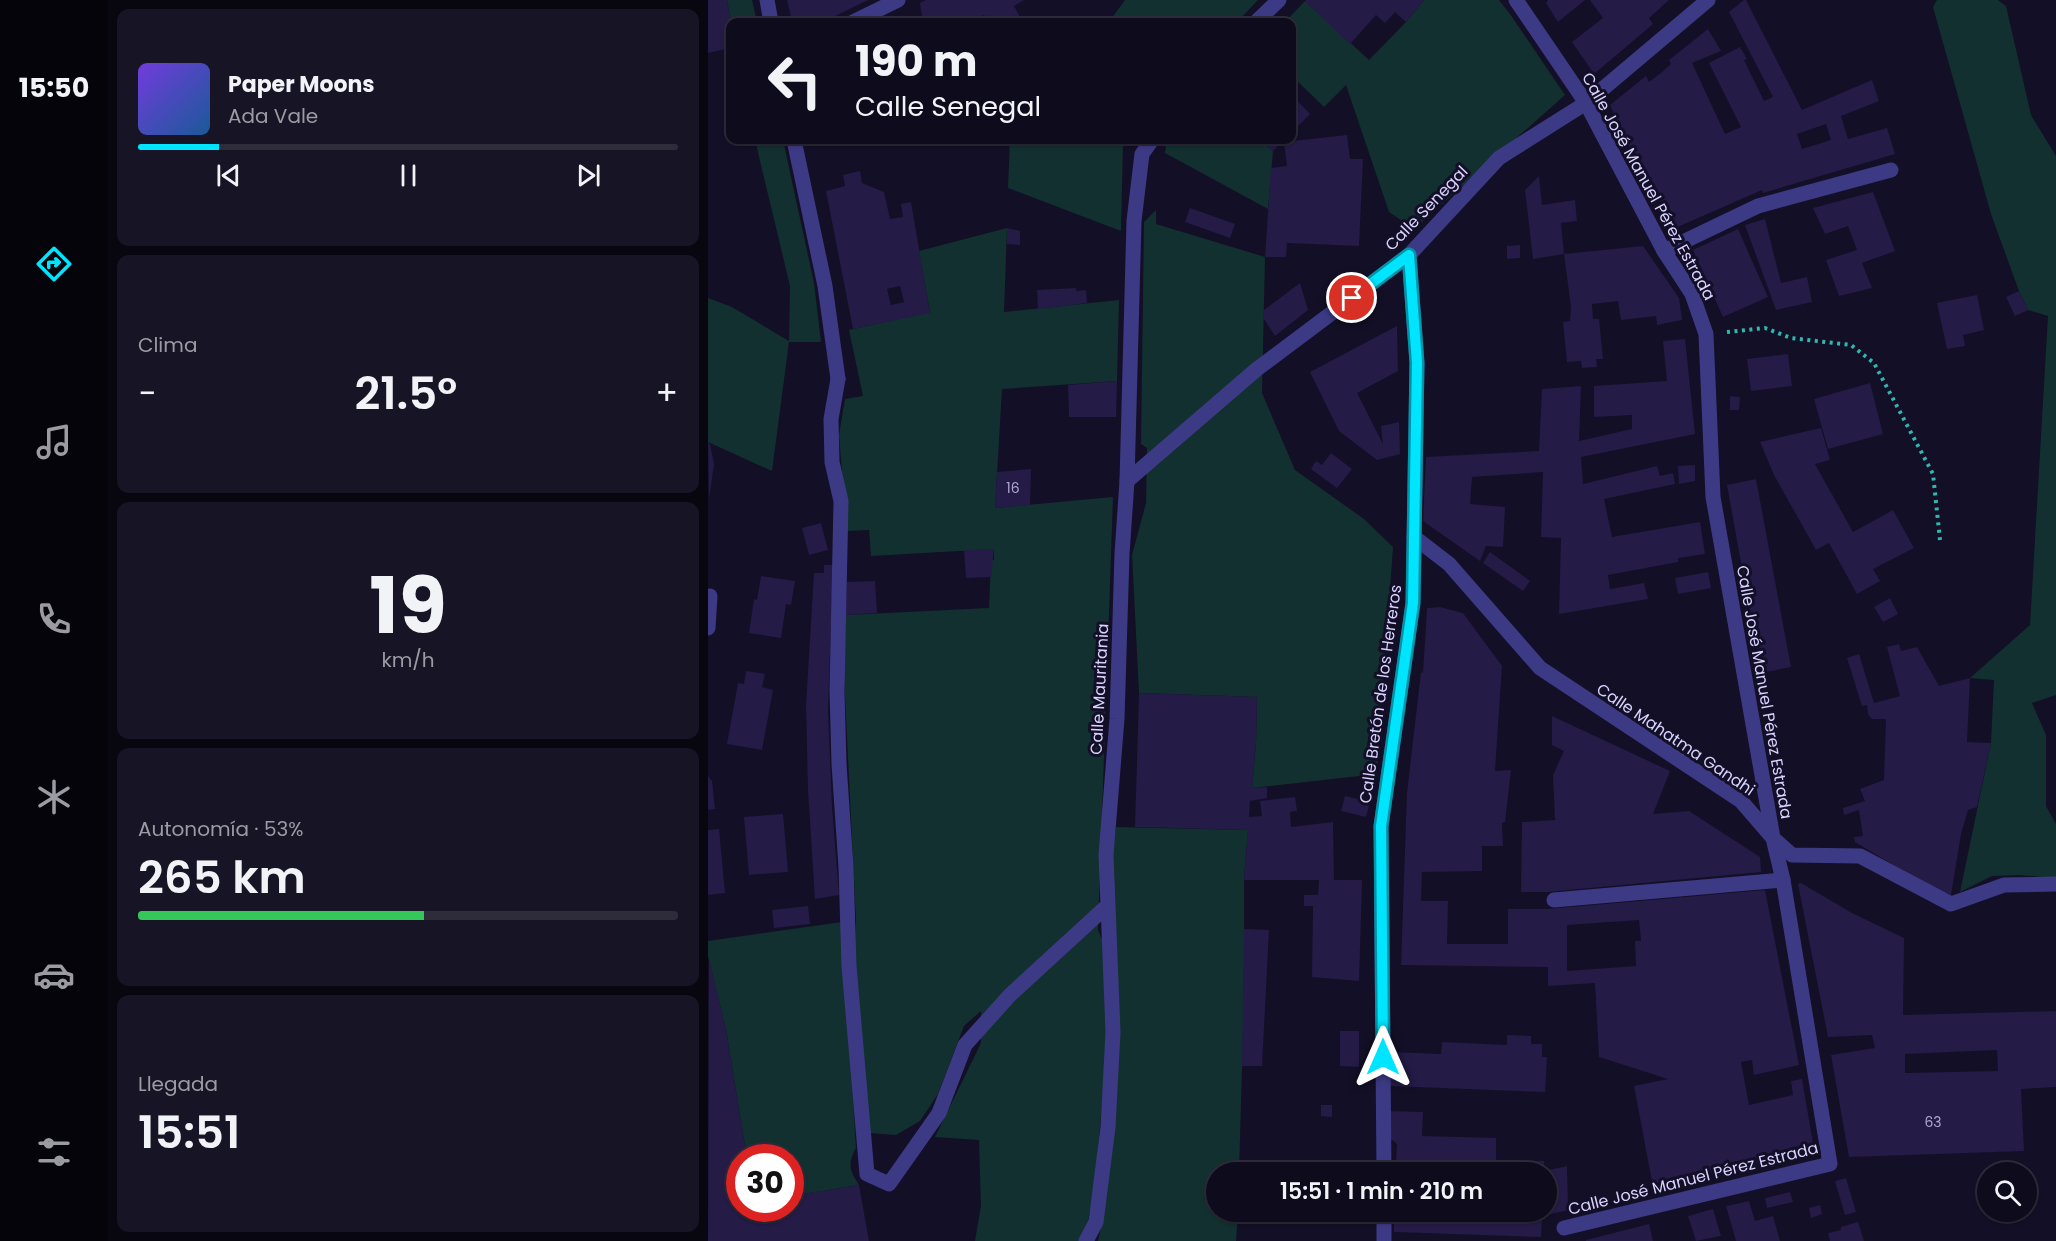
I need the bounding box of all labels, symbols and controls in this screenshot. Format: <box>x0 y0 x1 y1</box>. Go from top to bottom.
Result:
text: 190 m <box>855 32 977 91</box>
icon: left <box>756 42 834 120</box>
street label: Calle José Manuel Pérez Estrada <box>1576 68 1721 304</box>
text: 15:50 <box>19 69 89 106</box>
text: Paper Moons <box>228 69 375 100</box>
text: Calle Senegal <box>855 88 1041 125</box>
text: Ada Vale <box>228 102 318 130</box>
icon: previous <box>212 159 245 192</box>
icon: pause <box>392 159 425 192</box>
icon: next <box>572 159 605 192</box>
street label: Calle Senegal <box>1380 161 1473 256</box>
icon: directions <box>33 243 75 285</box>
pin <box>1326 272 1377 323</box>
icon: arrive <box>1335 281 1368 314</box>
text: Clima <box>138 331 197 359</box>
text: 21.5° <box>354 362 457 425</box>
text: − <box>138 370 156 417</box>
text: + <box>655 370 678 417</box>
icon: music <box>33 421 75 463</box>
house number: 16 <box>1006 478 1020 498</box>
text: 19 <box>369 551 447 660</box>
street label: Calle José Manuel Pérez Estrada <box>1731 563 1798 821</box>
street label: Calle Bretón de los Herreros <box>1354 583 1407 805</box>
icon: phone <box>33 598 75 640</box>
street label: Calle Mauritania <box>1085 623 1114 755</box>
text: km/h <box>381 646 435 674</box>
street label: Calle Mahatma Gandhi <box>1592 678 1760 801</box>
icon: climate <box>33 776 75 818</box>
text: Autonomía · 53% <box>138 815 303 843</box>
text: 265 km <box>138 846 306 909</box>
icon: car <box>33 954 75 996</box>
position arrow <box>1351 1025 1415 1089</box>
text: Llegada <box>138 1070 218 1098</box>
text: 15:51 <box>138 1101 240 1164</box>
house number: 63 <box>1924 1112 1942 1132</box>
icon: filters <box>33 1131 75 1173</box>
street label: Calle José Manuel Pérez Estrada <box>1566 1136 1821 1221</box>
speed limit sign: 30 <box>726 1144 804 1222</box>
map controls <box>1977 1162 2037 1222</box>
button: search <box>1977 1162 2037 1222</box>
text: 15:51 · 1 min · 210 m <box>1280 1176 1483 1207</box>

